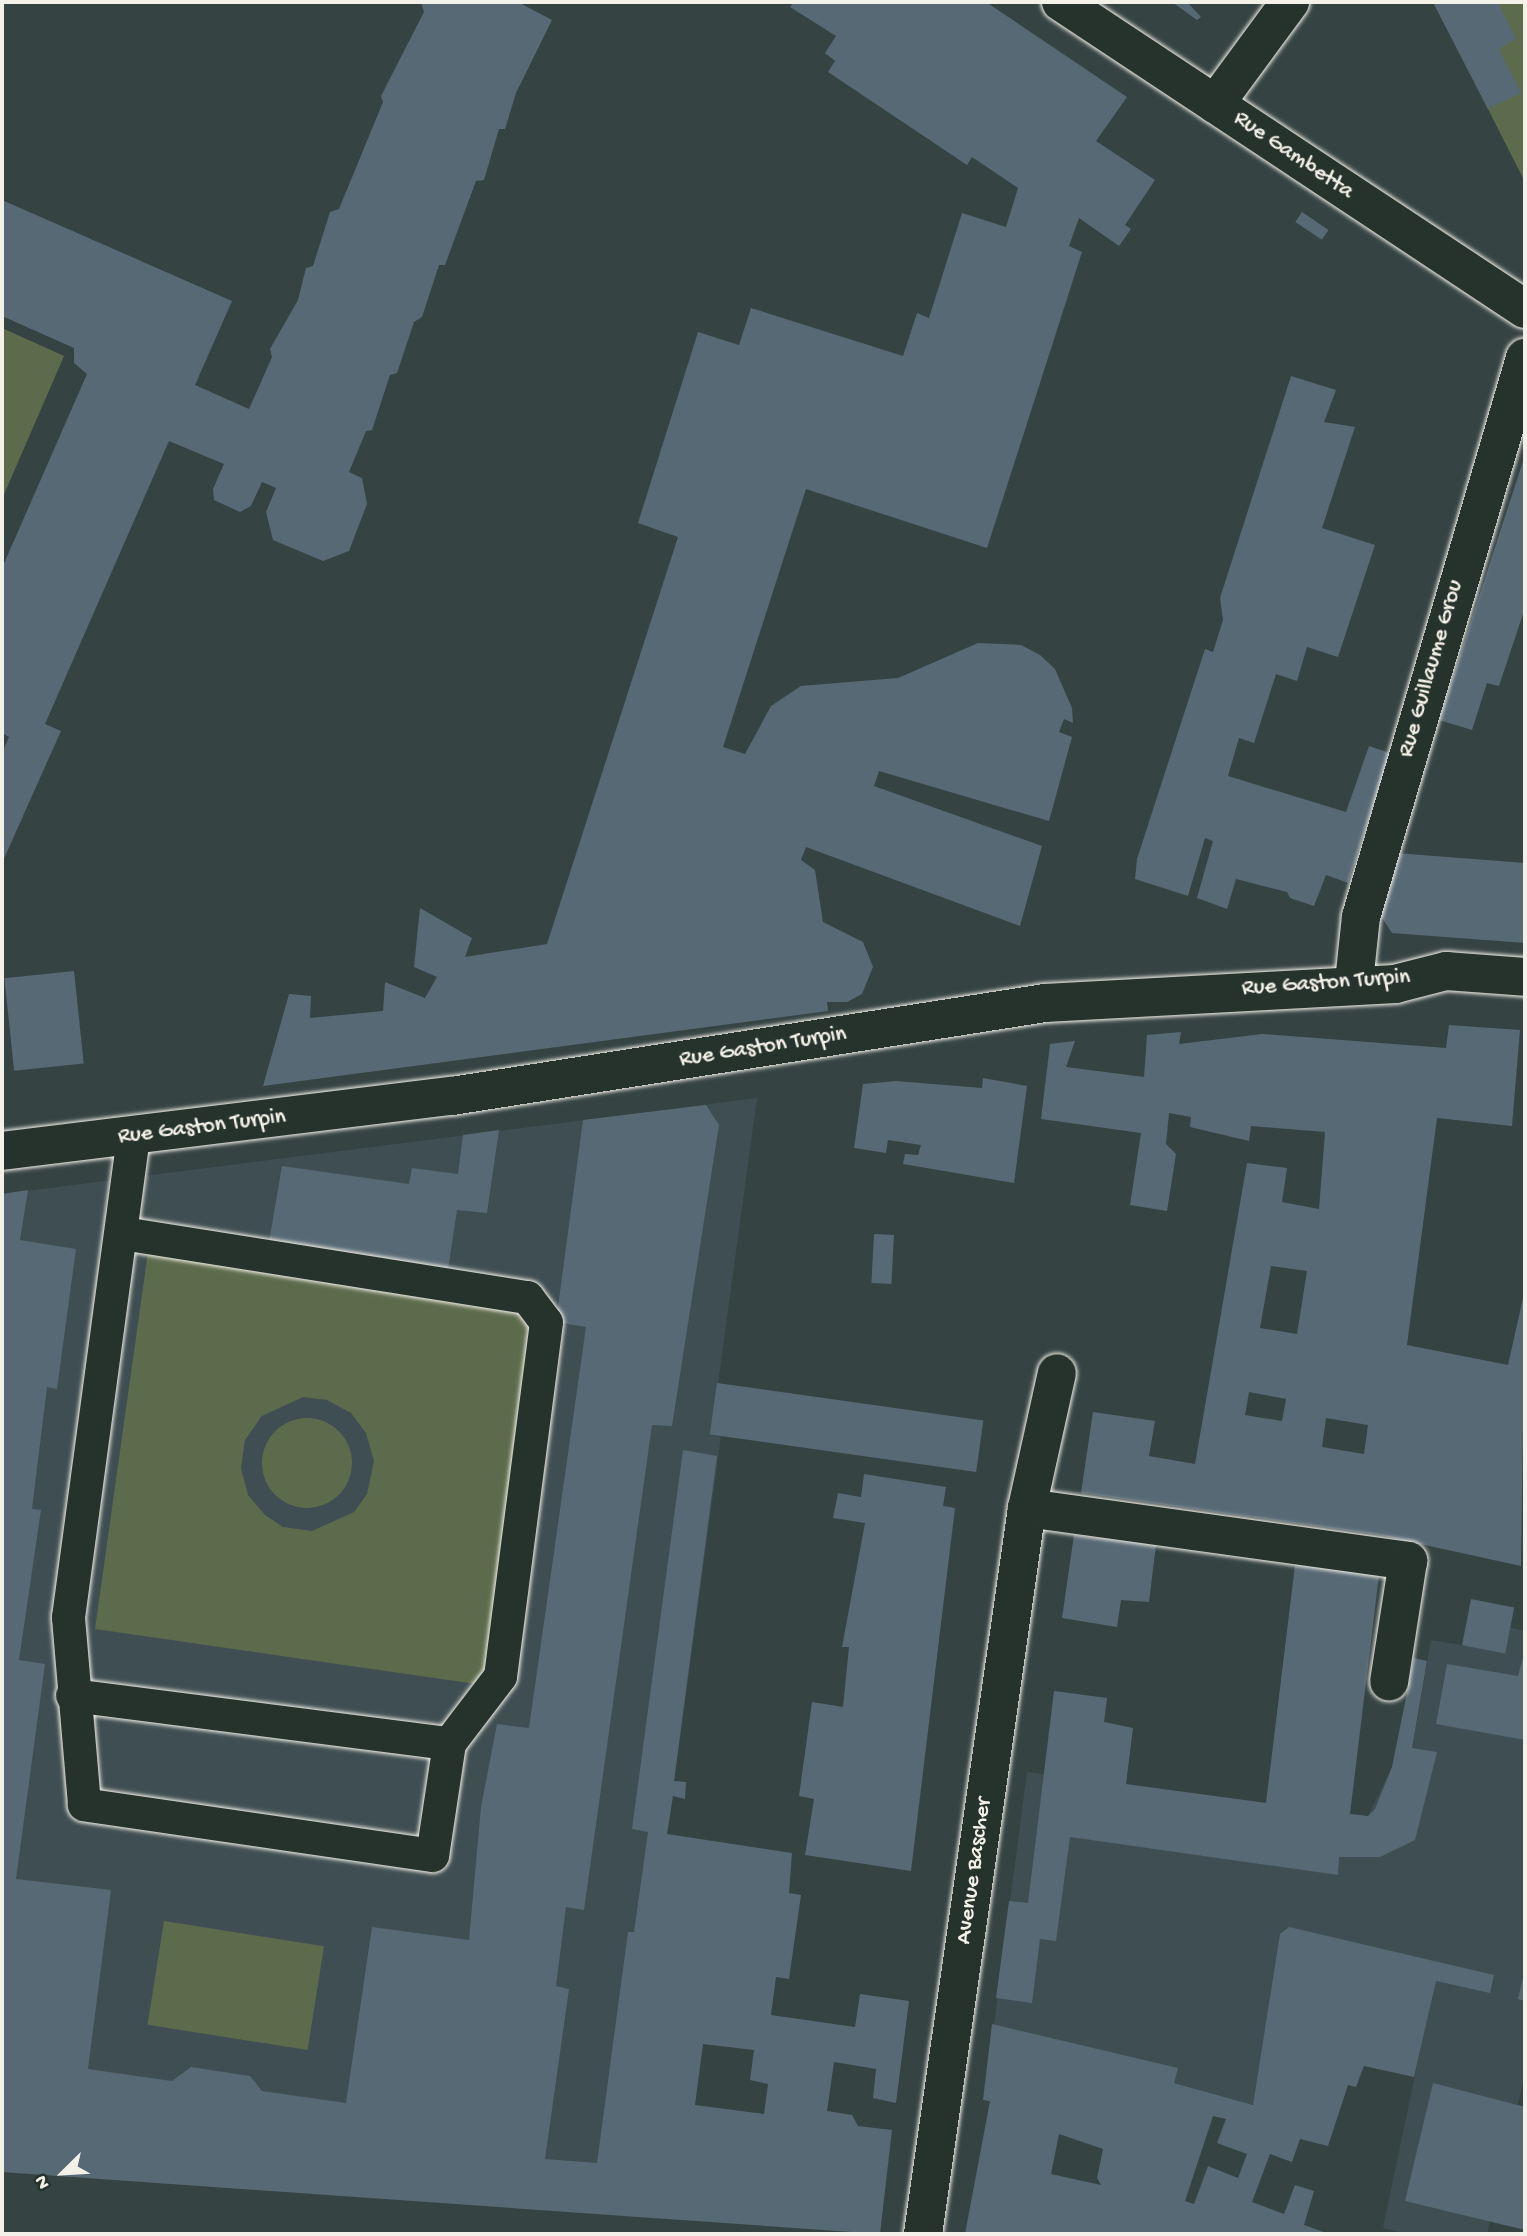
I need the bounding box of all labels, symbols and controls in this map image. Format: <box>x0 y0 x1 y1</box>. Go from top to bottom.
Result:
street label: Rue Gambetta <box>1228 106 1358 206</box>
street label: Rue Guillaume Grou <box>1393 577 1471 761</box>
street label: Rue Gaston Turpin <box>1241 964 1411 1004</box>
street label: Rue Gaston Turpin <box>678 1021 848 1075</box>
street label: Rue Gaston Turpin <box>117 1104 287 1152</box>
street label: Avenue Bascher <box>951 1796 999 1946</box>
north arrow <box>28 2138 98 2208</box>
text: N <box>30 2171 56 2192</box>

